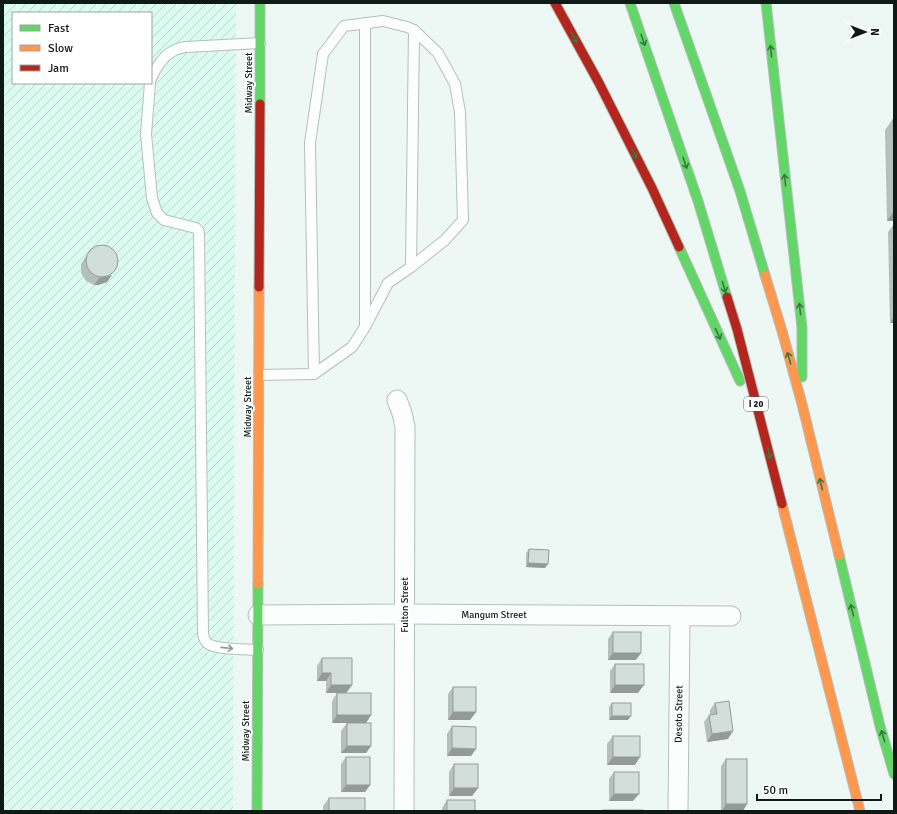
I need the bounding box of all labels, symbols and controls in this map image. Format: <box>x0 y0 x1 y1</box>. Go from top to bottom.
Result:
legend <box>12 12 152 84</box>
north arrow <box>845 12 885 52</box>
text: Fast <box>48 21 69 36</box>
text: N <box>868 28 881 36</box>
one-way arrow <box>571 31 578 43</box>
one-way arrow <box>640 33 647 46</box>
text: Slow <box>48 41 73 56</box>
one-way arrow <box>767 45 775 58</box>
street label: Midway Street <box>243 52 255 114</box>
text: Jam <box>48 61 69 76</box>
one-way arrow <box>631 146 638 158</box>
one-way arrow <box>682 156 689 169</box>
one-way arrow <box>782 174 789 187</box>
one-way arrow <box>721 280 728 293</box>
one-way arrow <box>796 303 804 316</box>
one-way arrow <box>715 328 723 340</box>
one-way arrow <box>785 352 792 365</box>
street label: Midway Street <box>242 376 254 438</box>
road number: I 20 <box>744 397 768 411</box>
one-way arrow <box>765 446 773 459</box>
one-way arrow <box>817 478 825 491</box>
street label: Fulton Street <box>399 577 411 633</box>
one-way arrow <box>847 604 855 617</box>
street label: Mangum Street <box>461 609 527 621</box>
one-way arrow <box>220 644 233 652</box>
street label: Desoto Street <box>672 684 686 743</box>
street label: Midway Street <box>240 700 252 762</box>
one-way arrow <box>879 730 886 743</box>
scale bar <box>757 776 881 802</box>
text: 50 m <box>763 783 788 798</box>

